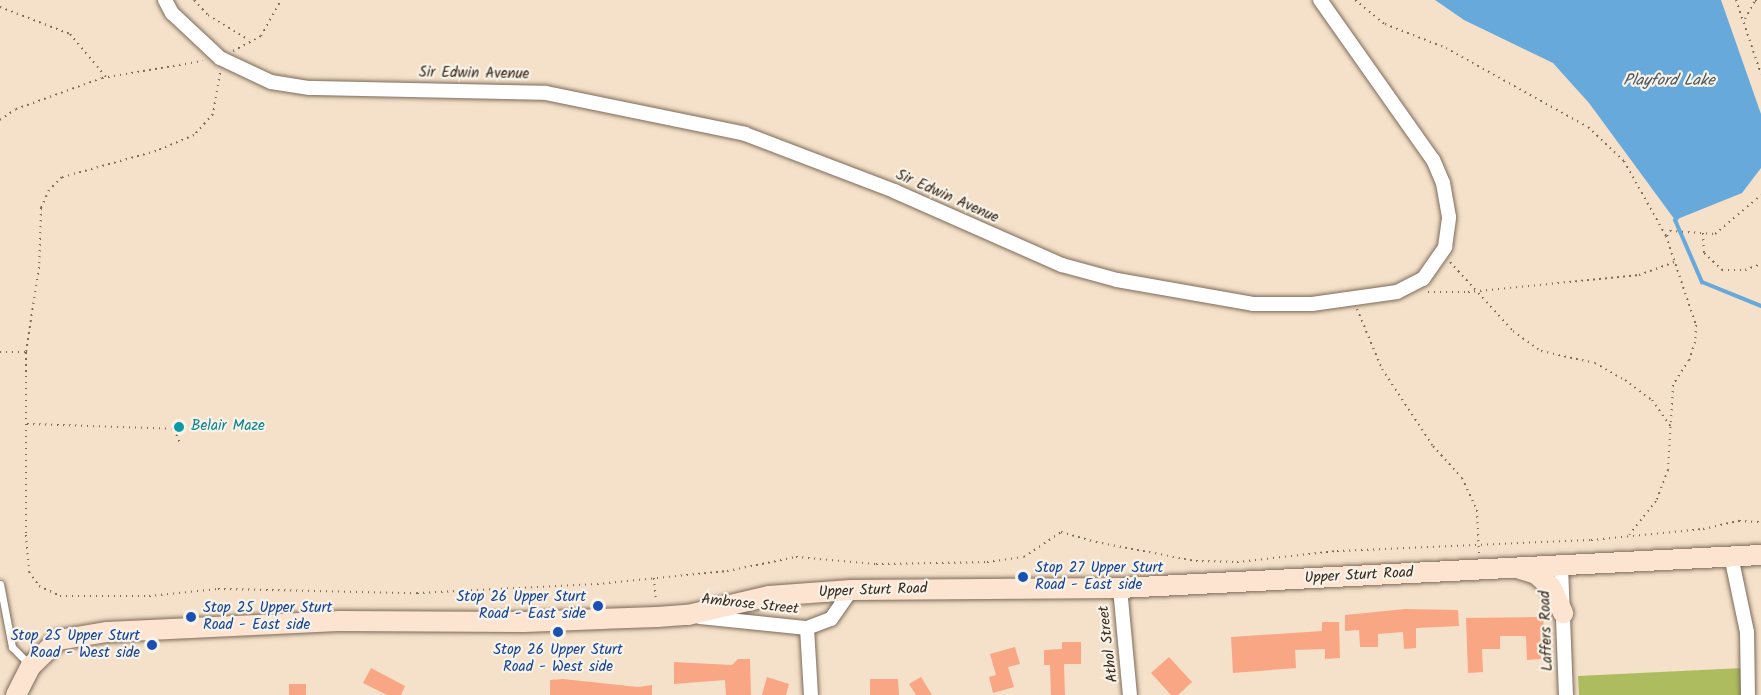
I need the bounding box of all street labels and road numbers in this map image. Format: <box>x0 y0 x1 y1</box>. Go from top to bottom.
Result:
street label: Sir Edwin Avenue <box>419 64 529 84</box>
street label: Sir Edwin Avenue <box>893 166 1001 228</box>
street label: Upper Sturt Road <box>1304 564 1414 588</box>
street label: Upper Sturt Road <box>818 580 928 602</box>
street label: Laffers Road <box>1537 590 1557 672</box>
street label: Ambrose Street <box>700 591 800 619</box>
street label: Athol Street <box>1095 604 1123 684</box>

